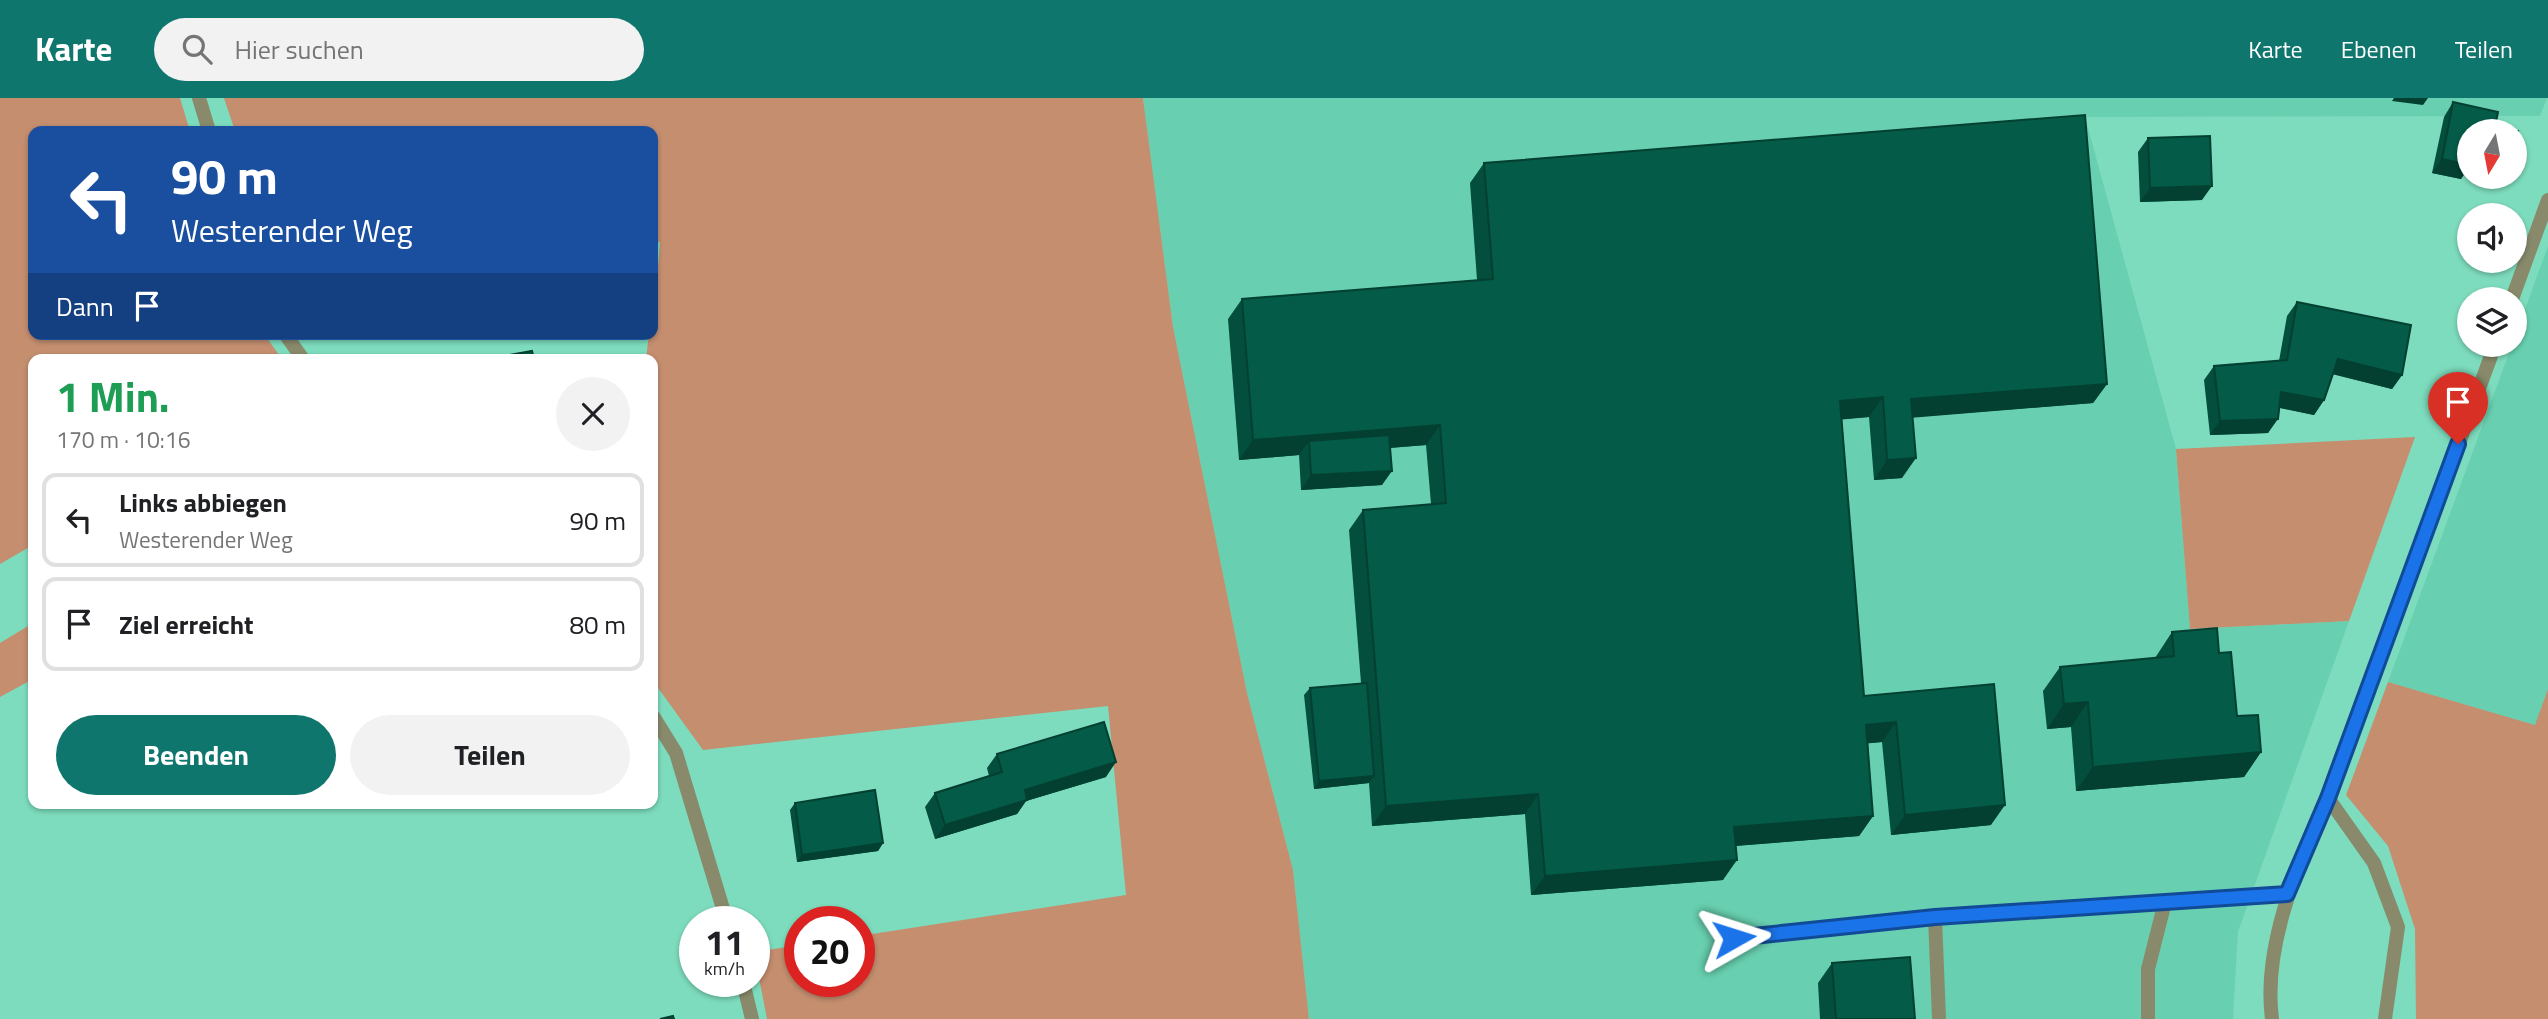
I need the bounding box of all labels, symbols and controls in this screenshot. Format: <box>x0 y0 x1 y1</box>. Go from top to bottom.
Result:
search box <box>154 18 644 81</box>
text: Karte <box>35 24 112 74</box>
icon: search <box>178 30 216 68</box>
text: Hier suchen <box>234 30 364 69</box>
text: Karte <box>2248 31 2303 67</box>
text: Ebenen <box>2341 31 2417 67</box>
text: Teilen <box>2455 31 2513 67</box>
north arrow <box>2457 119 2527 189</box>
map controls <box>2457 119 2527 357</box>
text: 90 m <box>171 138 278 213</box>
icon: left <box>56 154 147 245</box>
button: sound <box>2457 203 2527 273</box>
text: Westerender Weg <box>171 206 413 254</box>
text: Dann <box>56 287 114 326</box>
icon: arrive <box>128 287 166 325</box>
button: layers <box>2457 287 2527 357</box>
text: 1 Min. <box>56 364 170 428</box>
pin <box>2428 372 2488 444</box>
button: close <box>556 377 630 451</box>
icon: arrive <box>2439 383 2477 421</box>
text: 170 m · 10:16 <box>56 422 191 457</box>
text: Links abbiegen <box>119 483 287 522</box>
icon: left <box>60 501 98 539</box>
text: 90 m <box>569 501 626 540</box>
text: Westerender Weg <box>119 522 293 557</box>
icon: arrive <box>60 605 98 643</box>
text: Ziel erreicht <box>119 605 254 644</box>
text: 80 m <box>569 605 626 644</box>
button: Beenden <box>56 715 336 795</box>
button: Teilen <box>350 715 630 795</box>
position arrow <box>1697 901 1771 975</box>
speed limit sign: 20 <box>784 906 875 997</box>
text: 11 <box>705 915 744 969</box>
text: km/h <box>704 955 745 982</box>

